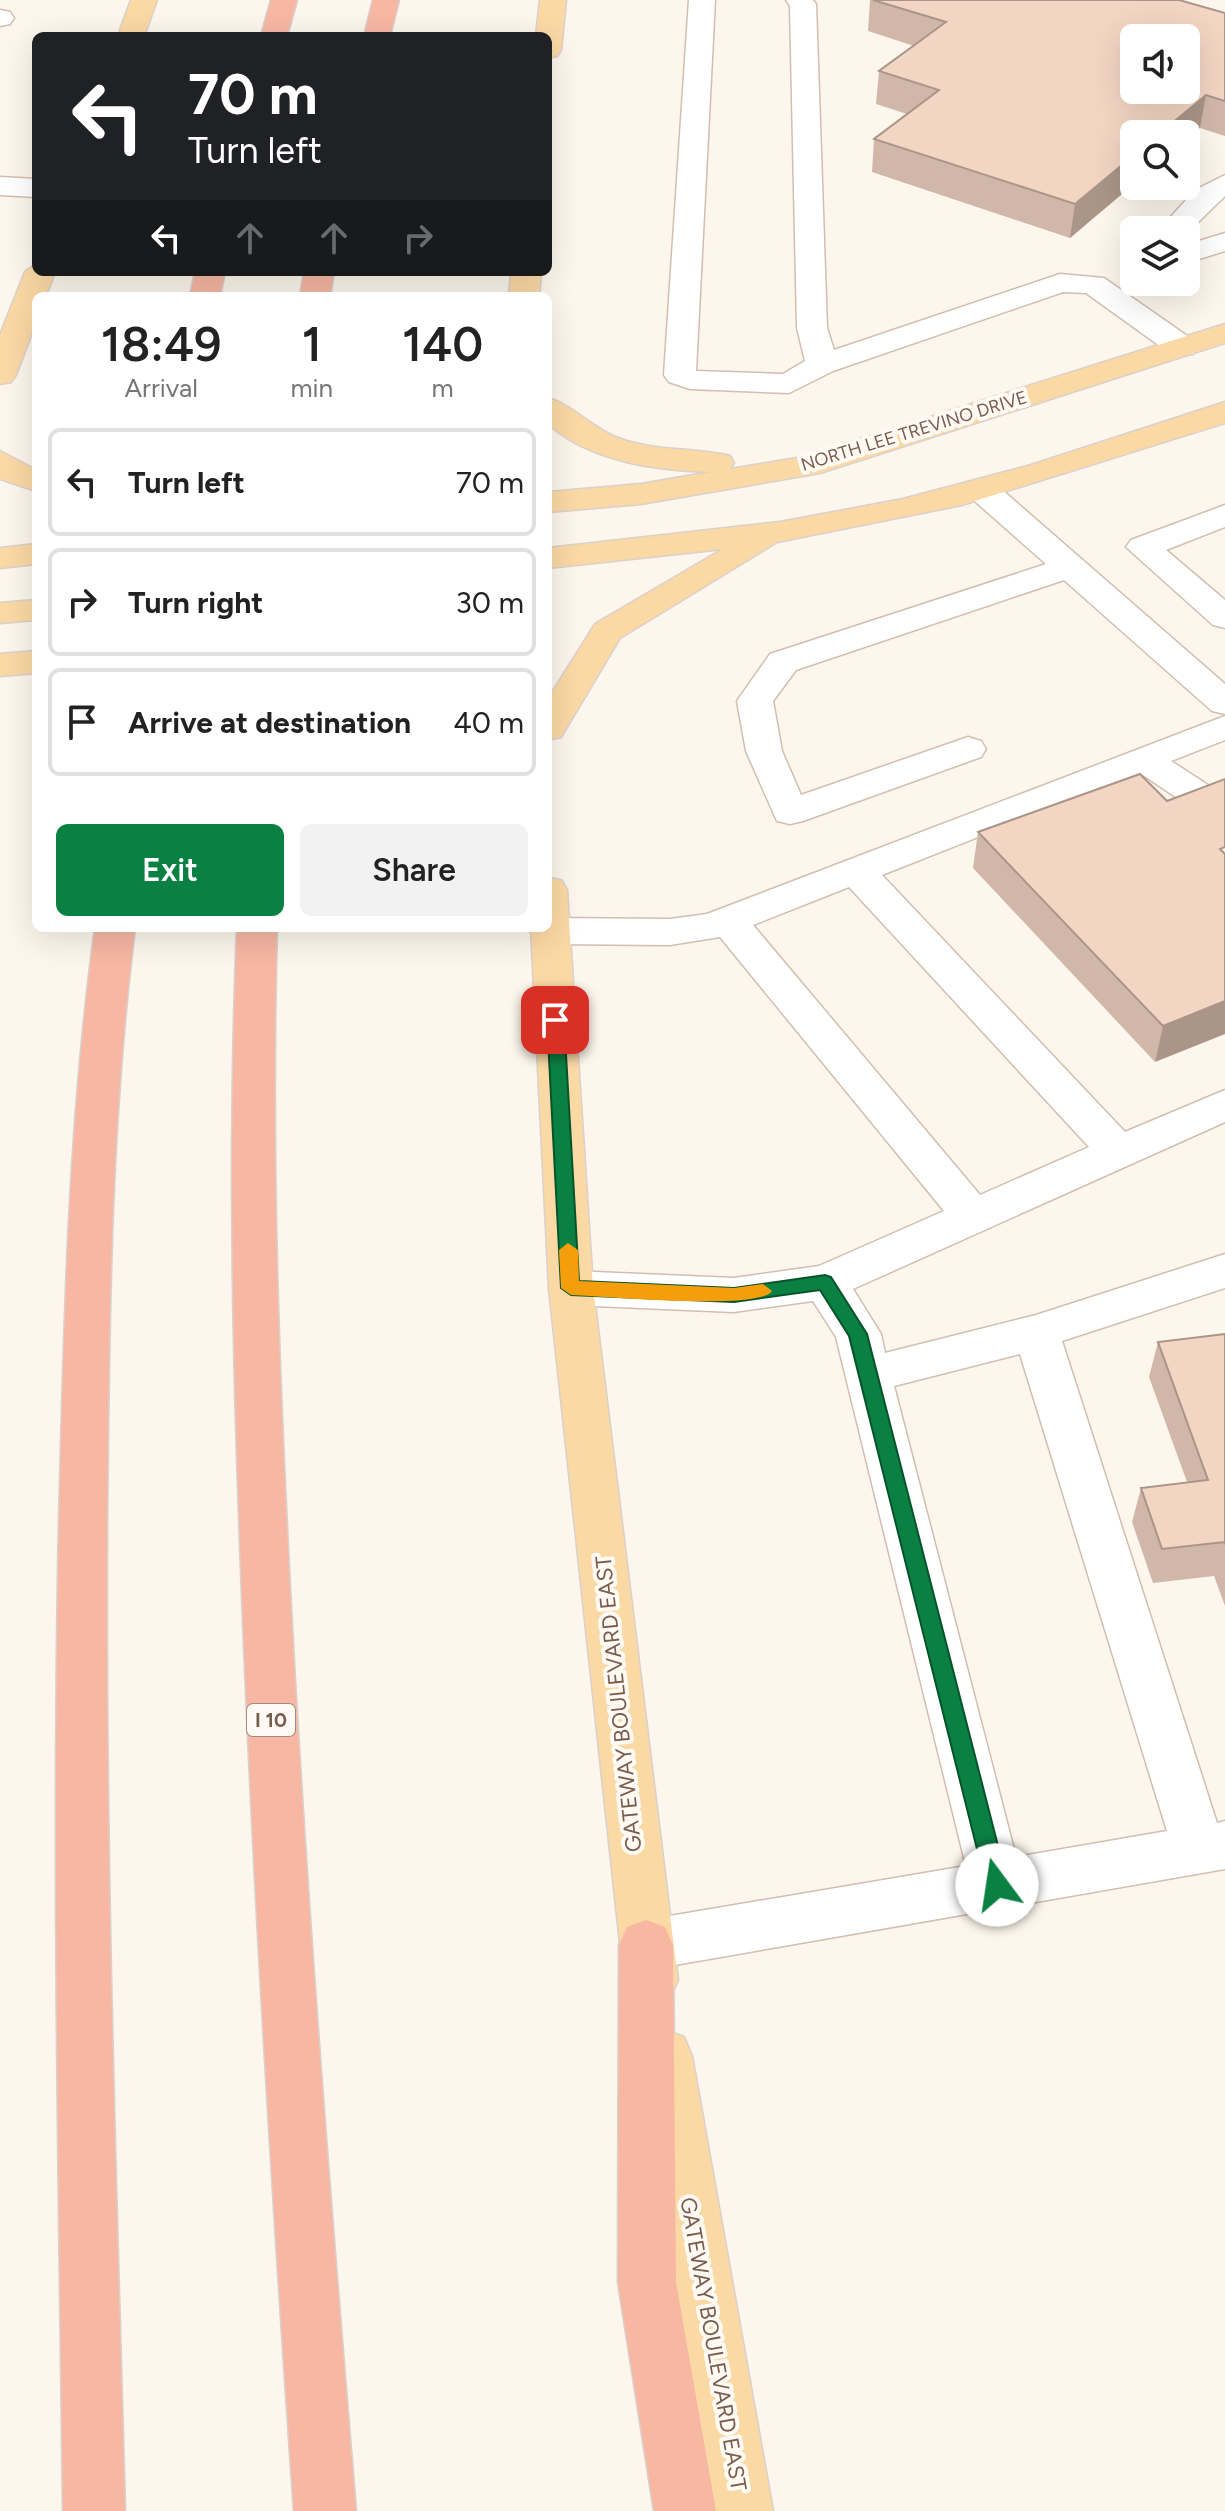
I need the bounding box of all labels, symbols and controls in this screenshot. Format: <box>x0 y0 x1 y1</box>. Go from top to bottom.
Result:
map controls <box>1120 24 1200 296</box>
button: sound <box>1120 24 1200 104</box>
text: 70 m <box>188 61 318 128</box>
icon: left <box>56 64 160 168</box>
button: search <box>1120 120 1200 200</box>
text: Turn left <box>188 129 322 172</box>
icon: left <box>144 216 188 260</box>
icon: ahead <box>228 216 272 260</box>
icon: ahead <box>312 216 356 260</box>
icon: right <box>396 216 440 260</box>
button: layers <box>1120 216 1200 296</box>
text: 18:49 <box>101 315 222 373</box>
text: 1 <box>302 315 322 373</box>
text: 140 <box>402 315 483 373</box>
text: Arrival <box>125 372 198 404</box>
text: min <box>290 372 333 404</box>
text: m <box>431 372 454 404</box>
street label: NORTH LEE TREVINO DRIVE <box>798 386 1030 476</box>
icon: left <box>60 460 104 504</box>
text: Turn left <box>128 464 245 501</box>
text: 70 m <box>456 464 524 501</box>
icon: right <box>60 580 104 624</box>
text: Turn right <box>128 584 263 621</box>
text: 30 m <box>456 584 524 621</box>
icon: arrive <box>60 700 104 744</box>
text: Arrive at destination <box>128 704 411 741</box>
text: 40 m <box>453 704 524 741</box>
button: Exit <box>56 824 284 916</box>
button: Share <box>300 824 528 916</box>
pin <box>521 986 589 1054</box>
icon: arrive <box>533 998 577 1042</box>
street label: GATEWAY BOULEVARD EAST <box>590 1554 647 1853</box>
road number: I 10 <box>247 1704 295 1736</box>
position arrow <box>955 1843 1039 1927</box>
street label: GATEWAY BOULEVARD EAST <box>674 2195 753 2493</box>

